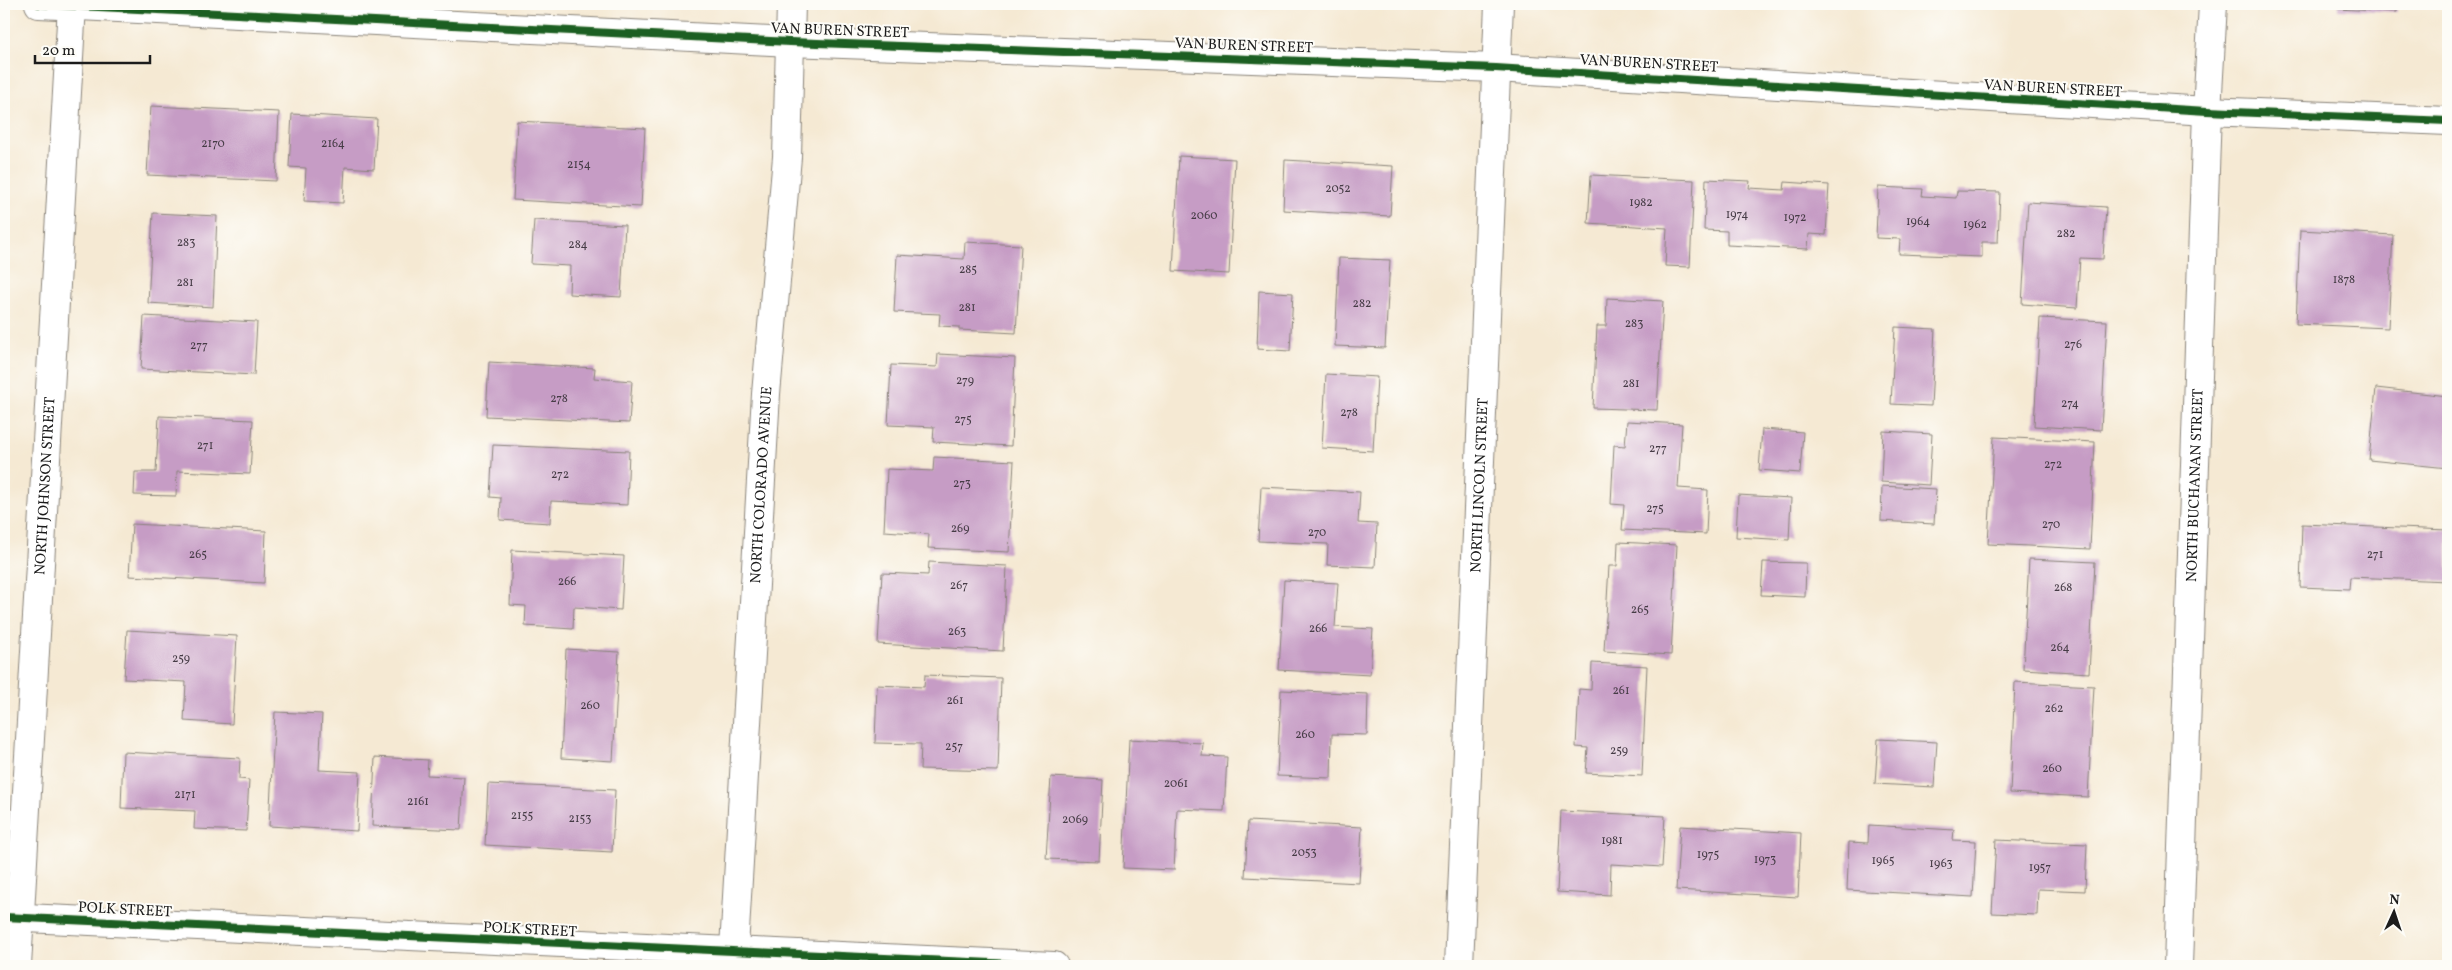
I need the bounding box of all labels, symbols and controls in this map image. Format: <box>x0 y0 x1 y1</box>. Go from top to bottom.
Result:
street label: VAN BUREN STREET <box>770 19 910 44</box>
scale bar <box>35 32 150 64</box>
street label: VAN BUREN STREET <box>1174 34 1314 59</box>
text: 20 m <box>42 41 75 62</box>
street label: VAN BUREN STREET <box>1579 50 1719 79</box>
street label: VAN BUREN STREET <box>1983 75 2123 104</box>
house number: 2170 <box>201 136 225 152</box>
house number: 2164 <box>321 136 345 152</box>
house number: 2154 <box>567 157 591 173</box>
house number: 2052 <box>1325 181 1351 197</box>
house number: 1982 <box>1629 195 1653 211</box>
house number: 1974 <box>1726 207 1748 223</box>
house number: 2060 <box>1191 208 1217 224</box>
house number: 1972 <box>1784 210 1806 226</box>
house number: 1964 <box>1906 214 1930 230</box>
house number: 1962 <box>1963 217 1987 233</box>
house number: 282 <box>2057 226 2075 242</box>
house number: 283 <box>177 235 195 251</box>
house number: 284 <box>568 237 588 253</box>
house number: 285 <box>959 262 977 278</box>
house number: 1878 <box>2333 272 2355 288</box>
house number: 281 <box>176 275 194 291</box>
house number: 282 <box>1353 296 1371 312</box>
house number: 281 <box>958 300 976 316</box>
house number: 283 <box>1625 316 1643 332</box>
house number: 276 <box>2064 337 2082 353</box>
house number: 277 <box>190 338 208 354</box>
house number: 279 <box>956 373 974 389</box>
house number: 281 <box>1622 376 1640 392</box>
street label: NORTH COLORADO AVENUE <box>746 385 779 584</box>
street label: NORTH BUCHANAN STREET <box>2182 388 2210 582</box>
house number: 278 <box>550 391 568 407</box>
street label: NORTH JOHNSON STREET <box>30 396 62 576</box>
house number: 274 <box>2061 396 2079 412</box>
street label: NORTH LINCOLN STREET <box>1466 398 1495 573</box>
house number: 278 <box>1340 405 1358 421</box>
house number: 275 <box>954 412 972 428</box>
house number: 271 <box>197 438 213 454</box>
house number: 277 <box>1649 441 1667 457</box>
house number: 272 <box>2044 457 2062 473</box>
house number: 272 <box>551 467 569 483</box>
house number: 273 <box>953 476 971 492</box>
house number: 275 <box>1646 501 1664 517</box>
house number: 270 <box>2042 517 2060 533</box>
house number: 269 <box>951 521 969 537</box>
house number: 270 <box>1308 525 1326 541</box>
house number: 265 <box>189 547 207 563</box>
house number: 271 <box>2367 547 2383 563</box>
house number: 266 <box>558 574 576 590</box>
house number: 267 <box>950 578 968 594</box>
house number: 268 <box>2054 580 2072 596</box>
house number: 265 <box>1631 602 1649 618</box>
house number: 266 <box>1309 621 1327 637</box>
house number: 263 <box>948 624 966 640</box>
house number: 264 <box>2050 640 2070 656</box>
house number: 259 <box>172 651 190 667</box>
house number: 261 <box>1612 683 1630 699</box>
house number: 261 <box>946 693 964 709</box>
house number: 260 <box>580 698 600 714</box>
house number: 262 <box>2045 701 2063 717</box>
house number: 260 <box>1295 727 1315 743</box>
house number: 257 <box>945 739 963 755</box>
house number: 259 <box>1610 743 1628 759</box>
house number: 260 <box>2042 761 2062 777</box>
house number: 2061 <box>1164 776 1188 792</box>
house number: 2171 <box>174 787 196 803</box>
house number: 2161 <box>407 794 429 810</box>
house number: 2155 <box>511 808 534 824</box>
house number: 2153 <box>568 811 592 827</box>
house number: 2069 <box>1062 812 1088 828</box>
house number: 1981 <box>1601 833 1623 849</box>
house number: 2053 <box>1291 845 1317 861</box>
house number: 1975 <box>1697 847 1719 863</box>
house number: 1973 <box>1754 852 1776 868</box>
house number: 1965 <box>1871 853 1895 869</box>
house number: 1963 <box>1929 856 1953 872</box>
house number: 1957 <box>2029 860 2051 876</box>
north arrow <box>2370 888 2420 938</box>
text: N <box>2389 891 2400 910</box>
street label: POLK STREET <box>77 898 173 923</box>
street label: POLK STREET <box>482 918 578 943</box>

